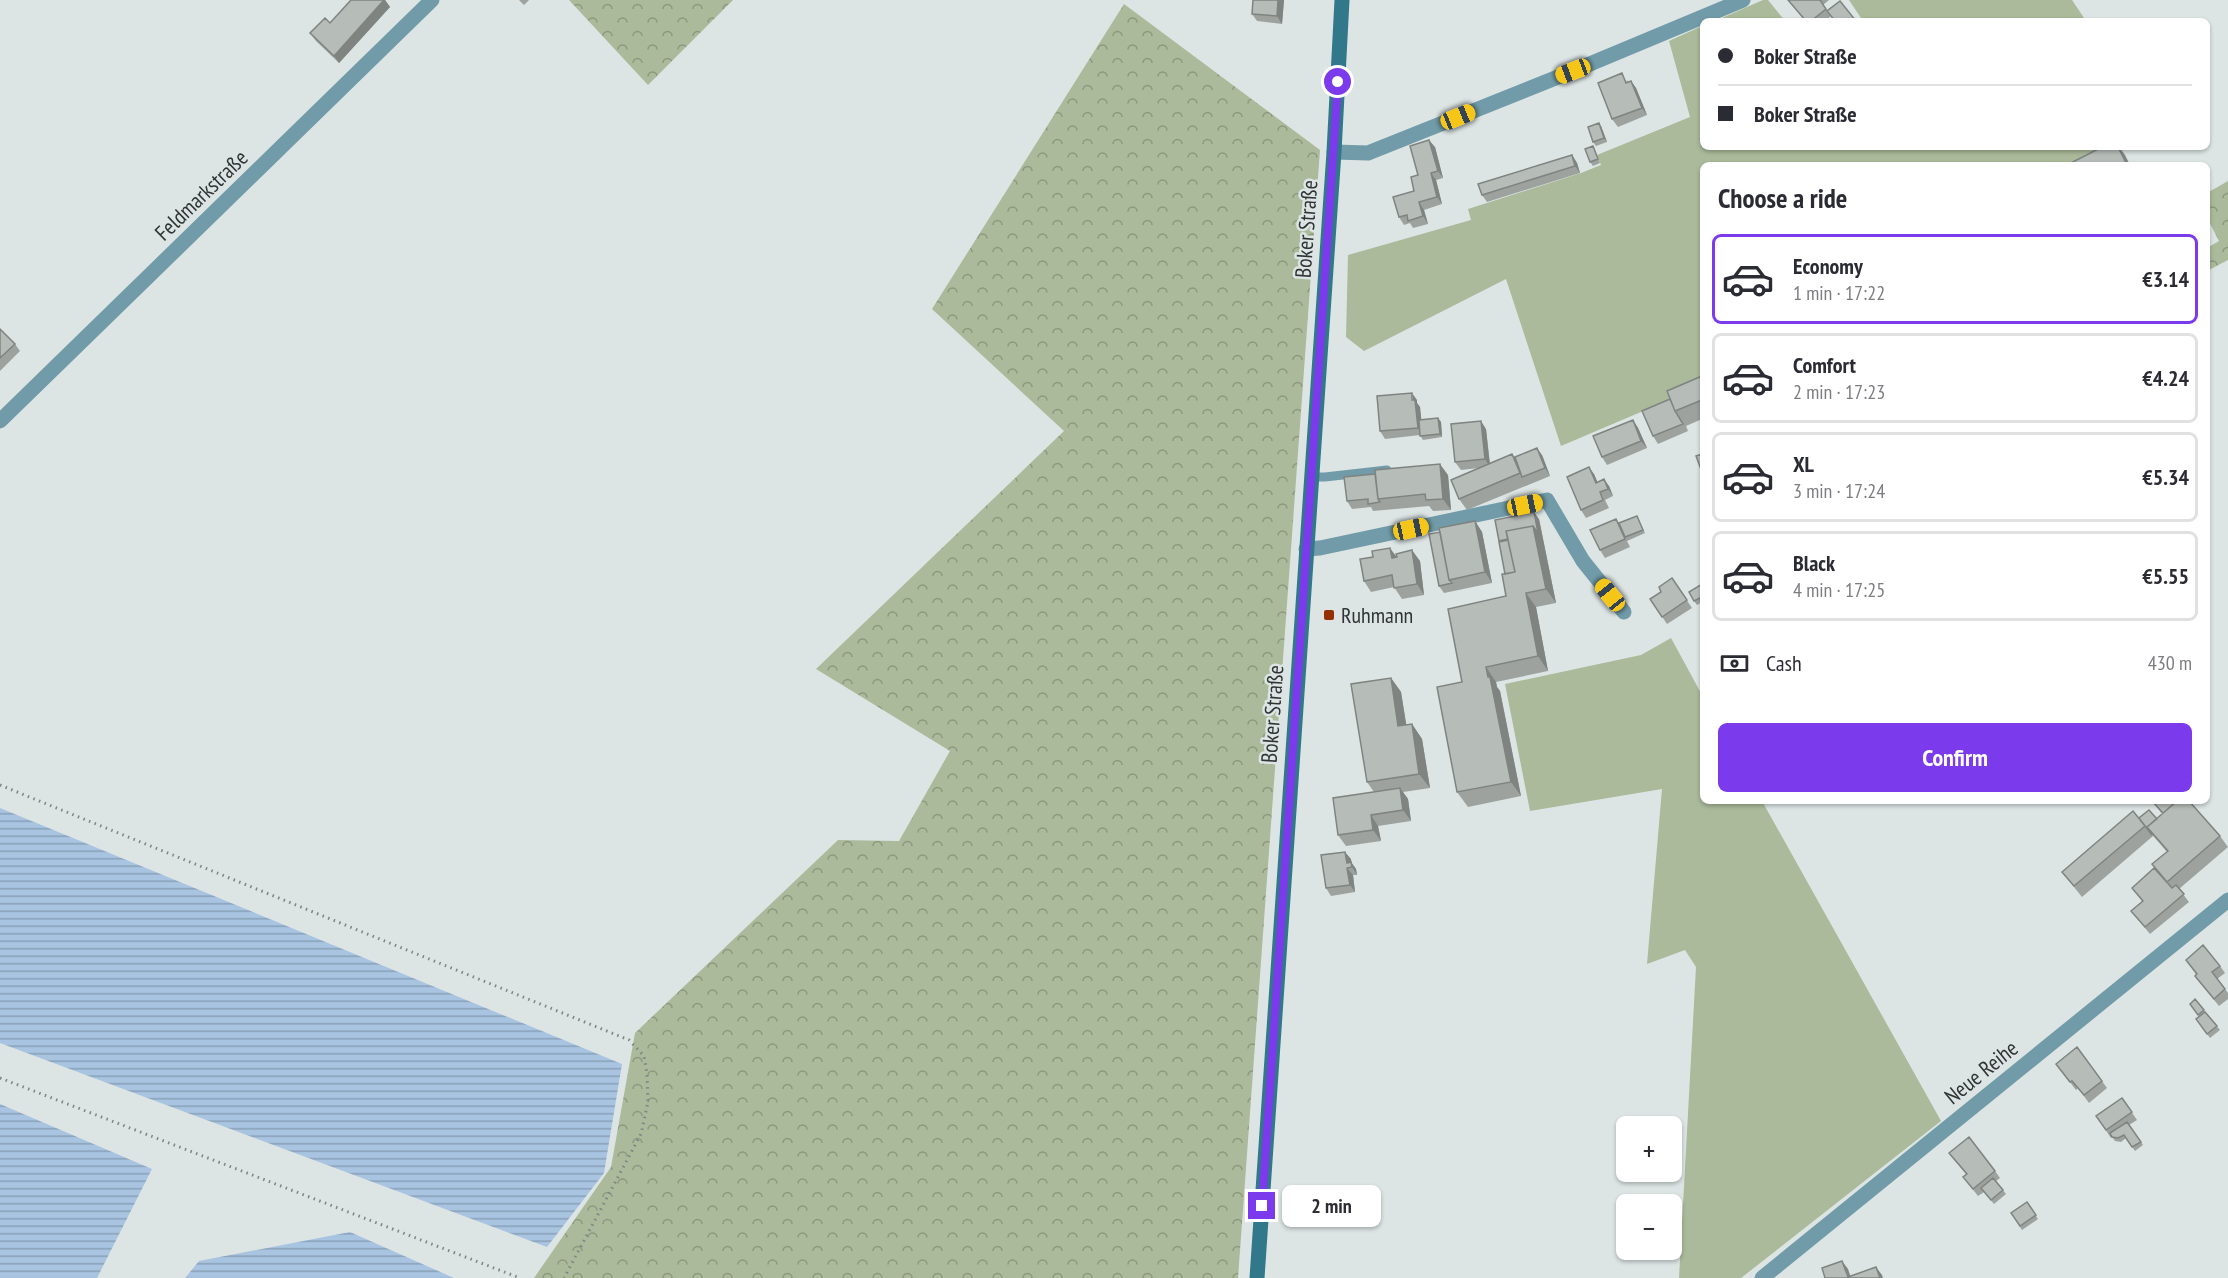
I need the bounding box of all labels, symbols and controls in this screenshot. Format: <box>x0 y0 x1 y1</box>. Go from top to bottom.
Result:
text: Boker Straße <box>1754 42 1857 70</box>
car <box>1553 56 1593 86</box>
route start <box>1324 68 1351 95</box>
text: Boker Straße <box>1754 100 1857 128</box>
car <box>1438 102 1478 132</box>
street label: Feldmarkstraße <box>149 144 253 246</box>
street label: Boker Straße <box>1289 179 1323 279</box>
text: Choose a ride <box>1718 181 1847 215</box>
icon: car <box>1721 252 1775 306</box>
text: Economy <box>1793 252 1863 280</box>
text: €3.14 <box>2142 265 2189 293</box>
text: 1 min · 17:22 <box>1793 280 1885 306</box>
icon: car <box>1721 351 1775 405</box>
text: Comfort <box>1793 351 1856 379</box>
text: €4.24 <box>2142 364 2189 392</box>
text: 2 min · 17:23 <box>1793 379 1885 405</box>
icon: car <box>1721 450 1775 504</box>
text: XL <box>1793 450 1814 478</box>
text: €5.34 <box>2142 463 2189 491</box>
text: 3 min · 17:24 <box>1793 478 1885 504</box>
car <box>1506 492 1544 518</box>
car <box>1392 516 1430 542</box>
icon: car <box>1721 549 1775 603</box>
text: Black <box>1793 549 1835 577</box>
text: €5.55 <box>2142 562 2189 590</box>
car <box>1592 575 1628 615</box>
text: 4 min · 17:25 <box>1793 577 1885 603</box>
place label: Ruhmann <box>1341 601 1413 629</box>
marker: Ruhmann <box>1322 608 1336 622</box>
icon: cash <box>1718 647 1751 680</box>
text: Cash <box>1766 649 1802 677</box>
text: 430 m <box>2148 650 2192 676</box>
street label: Boker Straße <box>1255 664 1289 764</box>
button: Confirm <box>1718 723 2192 792</box>
street label: Neue Reihe <box>1939 1034 2023 1110</box>
map controls <box>1616 1116 1682 1260</box>
button: + <box>1616 1116 1682 1182</box>
callout: 2 min <box>1283 1185 1382 1227</box>
route end <box>1248 1192 1275 1219</box>
text: 2 min <box>1311 1193 1352 1219</box>
button: − <box>1616 1194 1682 1260</box>

